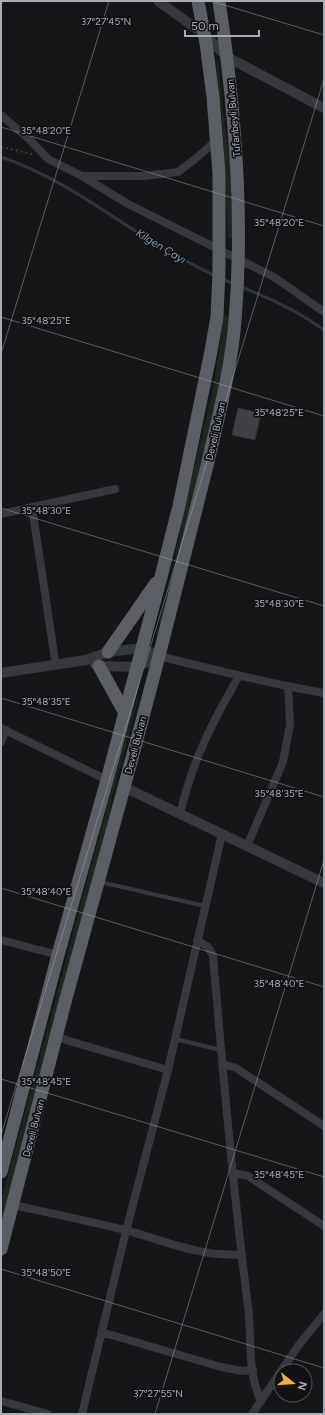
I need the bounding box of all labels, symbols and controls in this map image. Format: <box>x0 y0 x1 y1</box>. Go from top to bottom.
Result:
scale bar <box>185 12 259 38</box>
text: 37°27'45"N <box>81 15 131 28</box>
text: 50 m <box>191 19 219 33</box>
street label: Tufanbeyli Bulvarı <box>224 78 243 157</box>
text: 35°48'20"E <box>21 124 71 137</box>
text: 35°48'20"E <box>254 216 304 229</box>
water label: Kilgen Çayı <box>133 226 188 267</box>
text: 35°48'25"E <box>21 314 71 327</box>
street label: Develi Bulvarı <box>202 401 229 462</box>
text: 35°48'25"E <box>254 406 304 419</box>
text: 35°48'30"E <box>21 504 71 517</box>
text: 35°48'30"E <box>254 597 304 610</box>
text: 35°48'35"E <box>21 695 71 708</box>
street label: Develi Bulvarı <box>122 715 149 776</box>
text: 35°48'35"E <box>254 787 304 800</box>
text: 35°48'40"E <box>21 885 72 898</box>
text: 35°48'40"E <box>254 977 305 990</box>
text: 35°48'45"E <box>21 1075 71 1088</box>
street label: Develi Bulvarı <box>20 1098 47 1159</box>
text: 35°48'45"E <box>254 1168 304 1181</box>
text: 35°48'50"E <box>21 1266 71 1279</box>
north arrow <box>273 1363 313 1403</box>
text: N <box>295 1380 310 1392</box>
text: 37°27'55"N <box>133 1387 183 1400</box>

